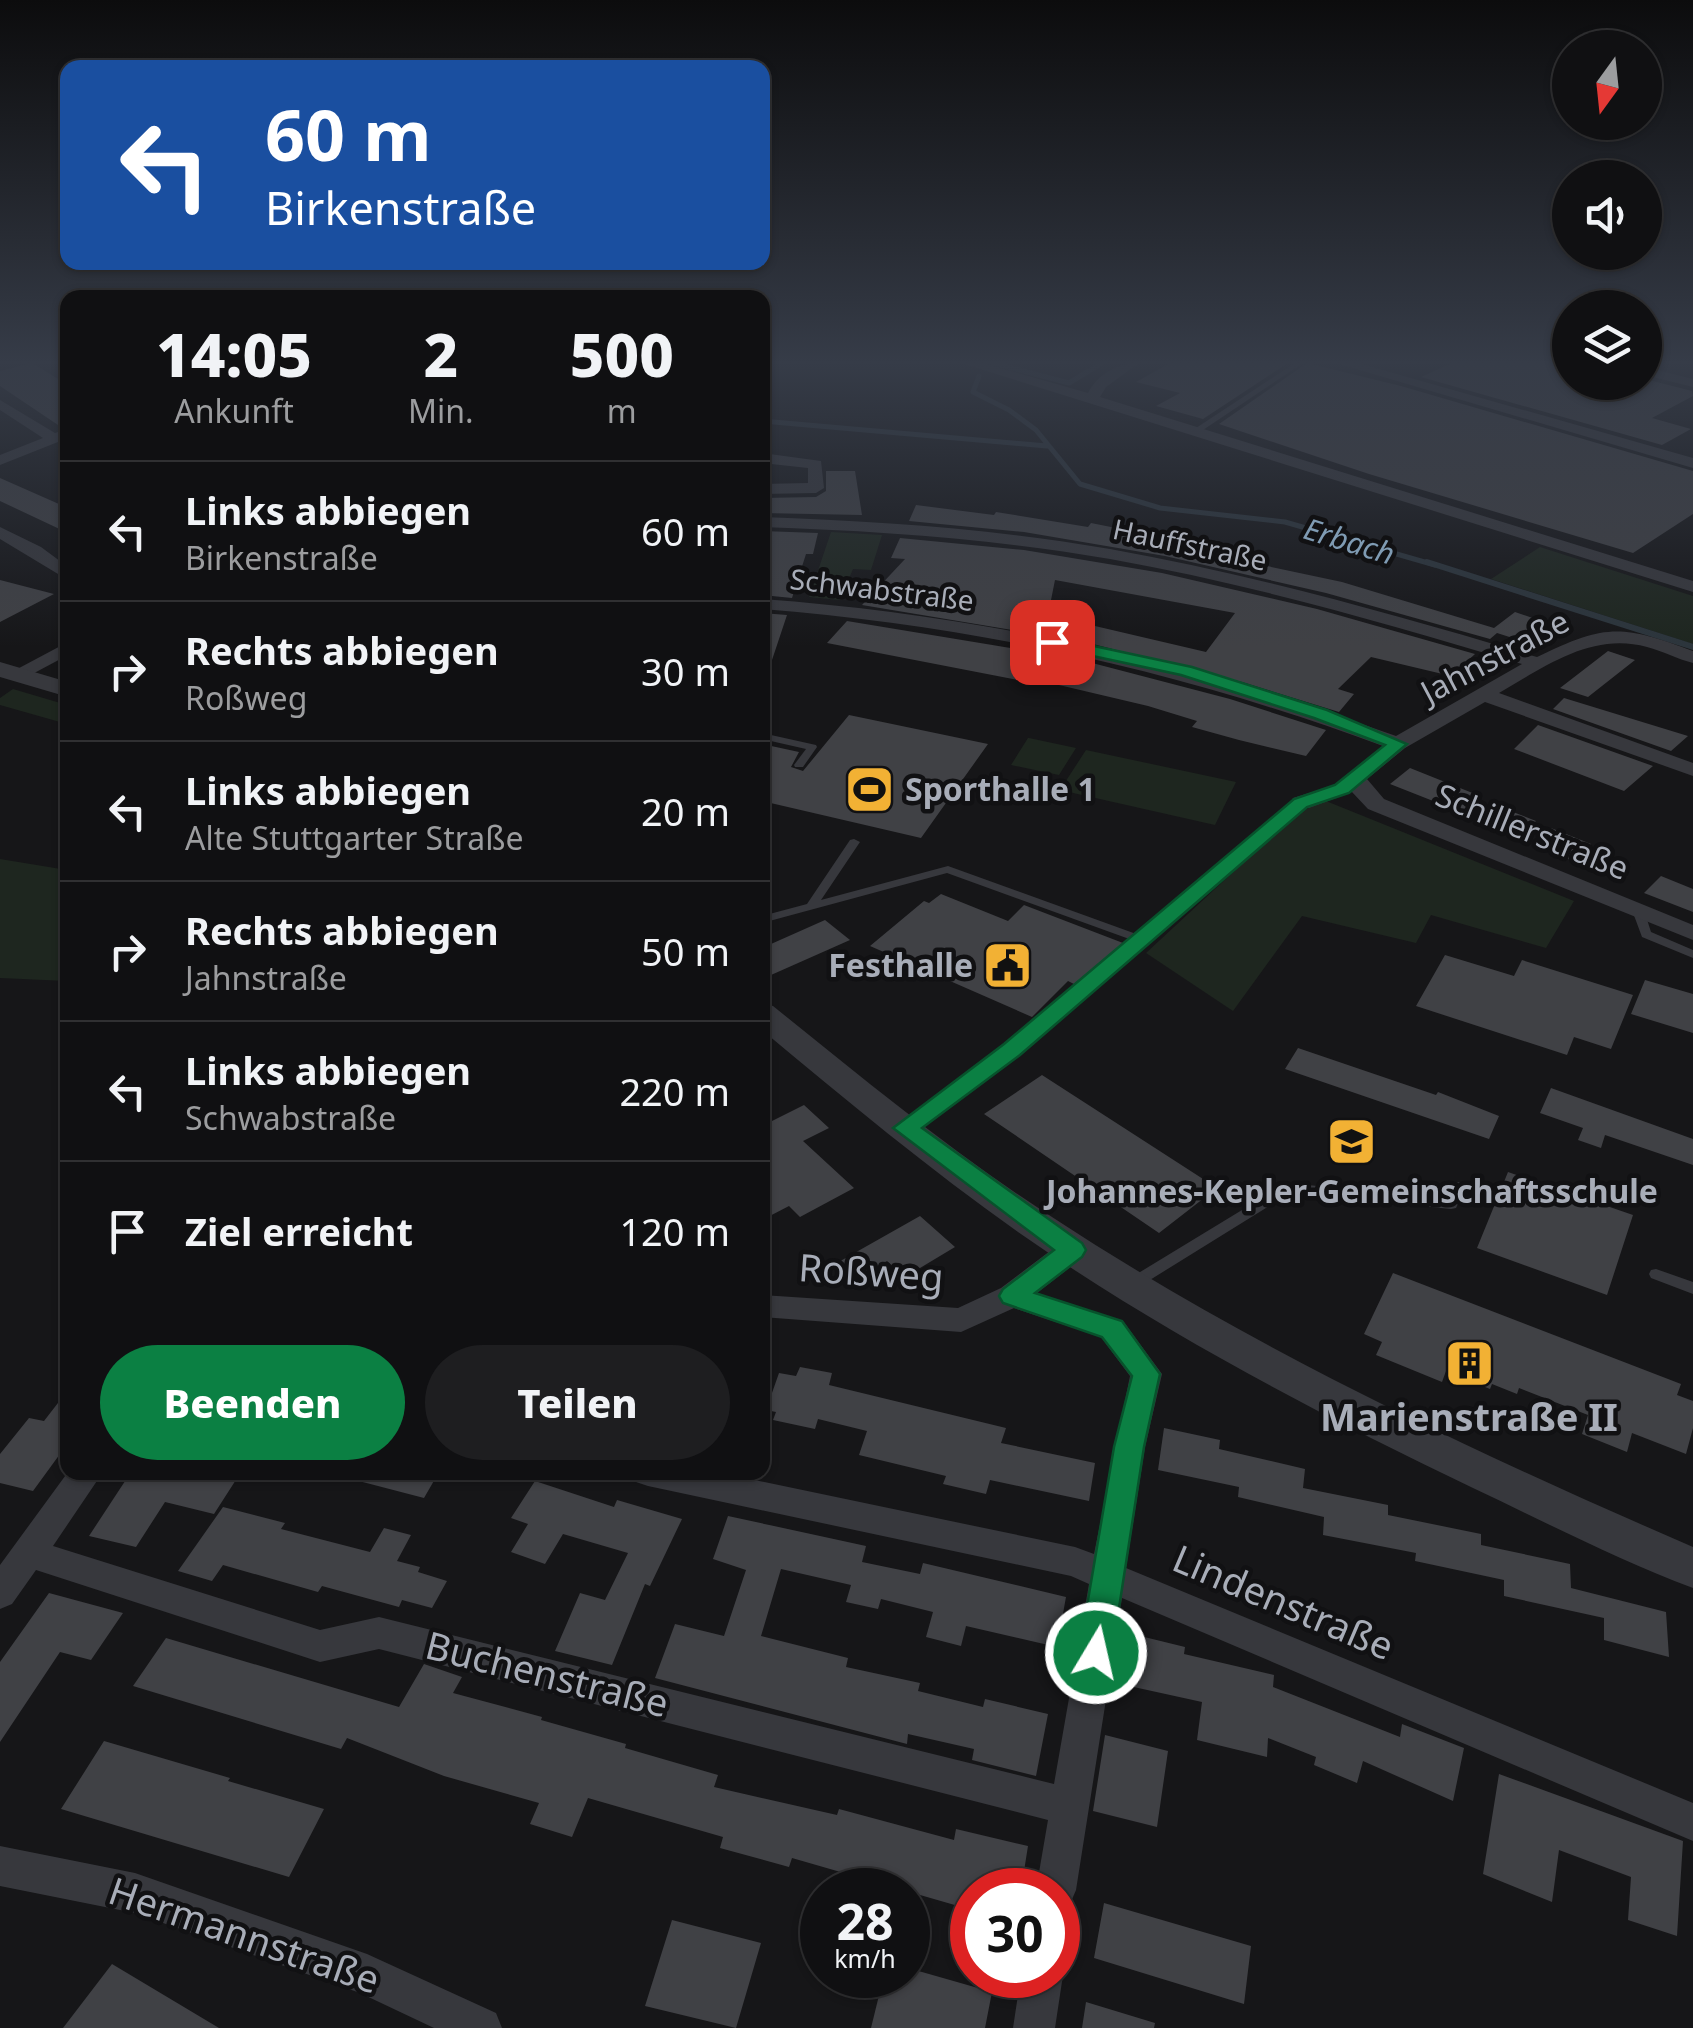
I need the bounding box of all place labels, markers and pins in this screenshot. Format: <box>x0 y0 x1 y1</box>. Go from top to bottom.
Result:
pin <box>1010 600 1095 685</box>
sports icon: Sporthalle 1 <box>844 764 896 816</box>
place label: Sporthalle 1 <box>905 767 1096 810</box>
public building icon: Festhalle <box>982 940 1034 992</box>
place label: Festhalle <box>828 943 973 986</box>
school or university icon: Johannes-Kepler-Gemeinschaftsschule <box>1326 1116 1378 1168</box>
place label: Johannes-Kepler-Gemeinschaftsschule <box>1043 1169 1658 1212</box>
building icon: Marienstraße II <box>1443 1338 1495 1390</box>
place label: Marienstraße II <box>1320 1390 1618 1442</box>

